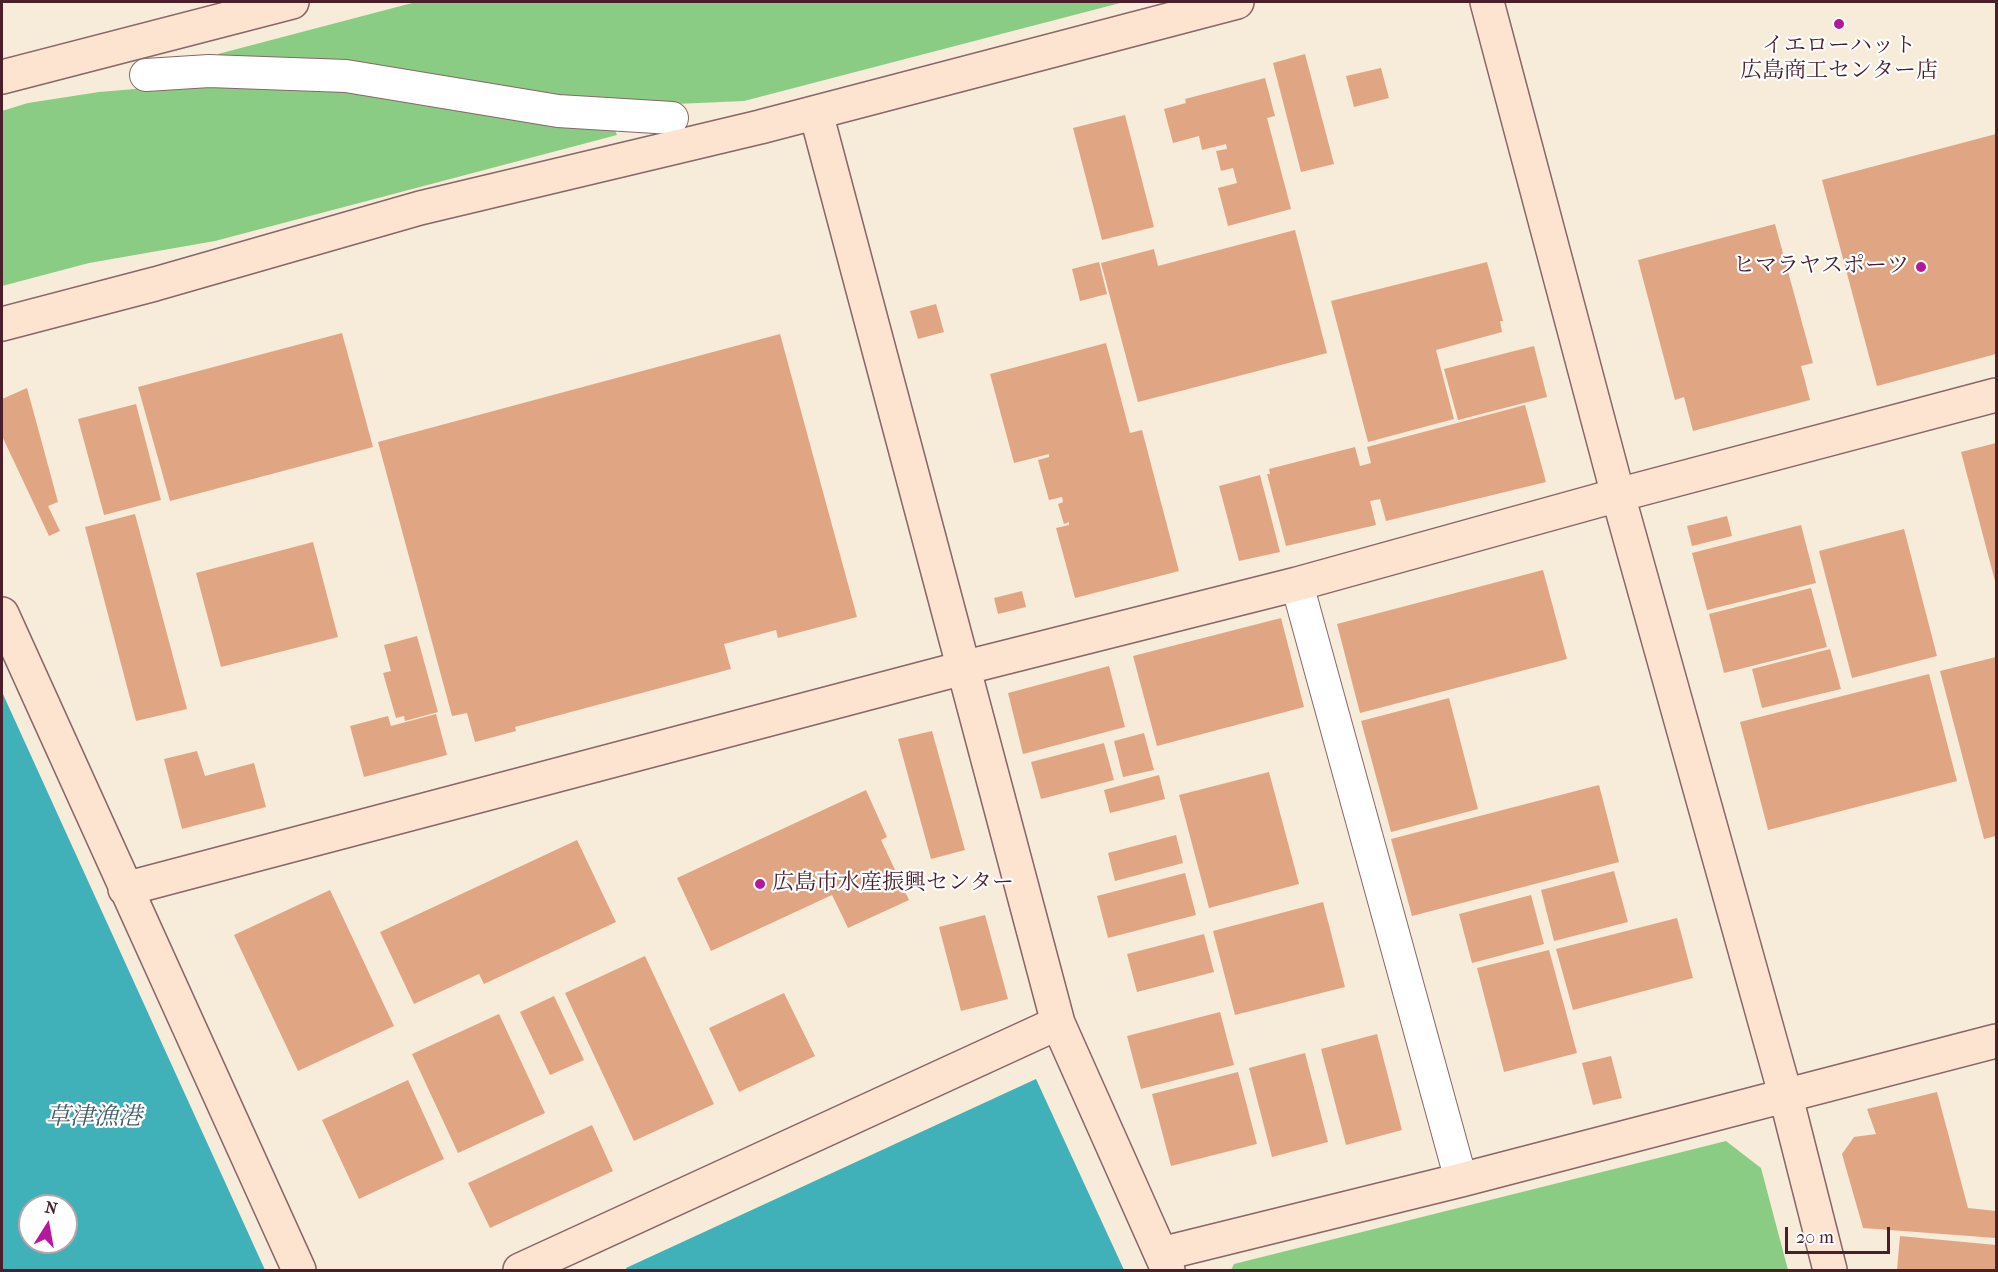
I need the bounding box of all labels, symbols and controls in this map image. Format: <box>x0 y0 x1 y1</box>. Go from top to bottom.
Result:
marker: イエローハット 広島商工センター店 <box>1832 17 1846 31</box>
place label: イエローハット 広島商工センター店 <box>1740 34 1938 86</box>
place label: ヒマラヤスポーツ <box>1733 254 1909 280</box>
marker: ヒマラヤスポーツ <box>1914 260 1928 274</box>
place label: 広島市水産振興センター <box>772 871 1014 897</box>
marker: 広島市水産振興センター <box>753 877 767 891</box>
water label: 草津漁港 <box>46 1104 142 1132</box>
north arrow <box>18 1194 78 1254</box>
text: N <box>43 1197 59 1218</box>
scale bar <box>1788 1215 1893 1253</box>
text: 20 m <box>1796 1227 1834 1248</box>

